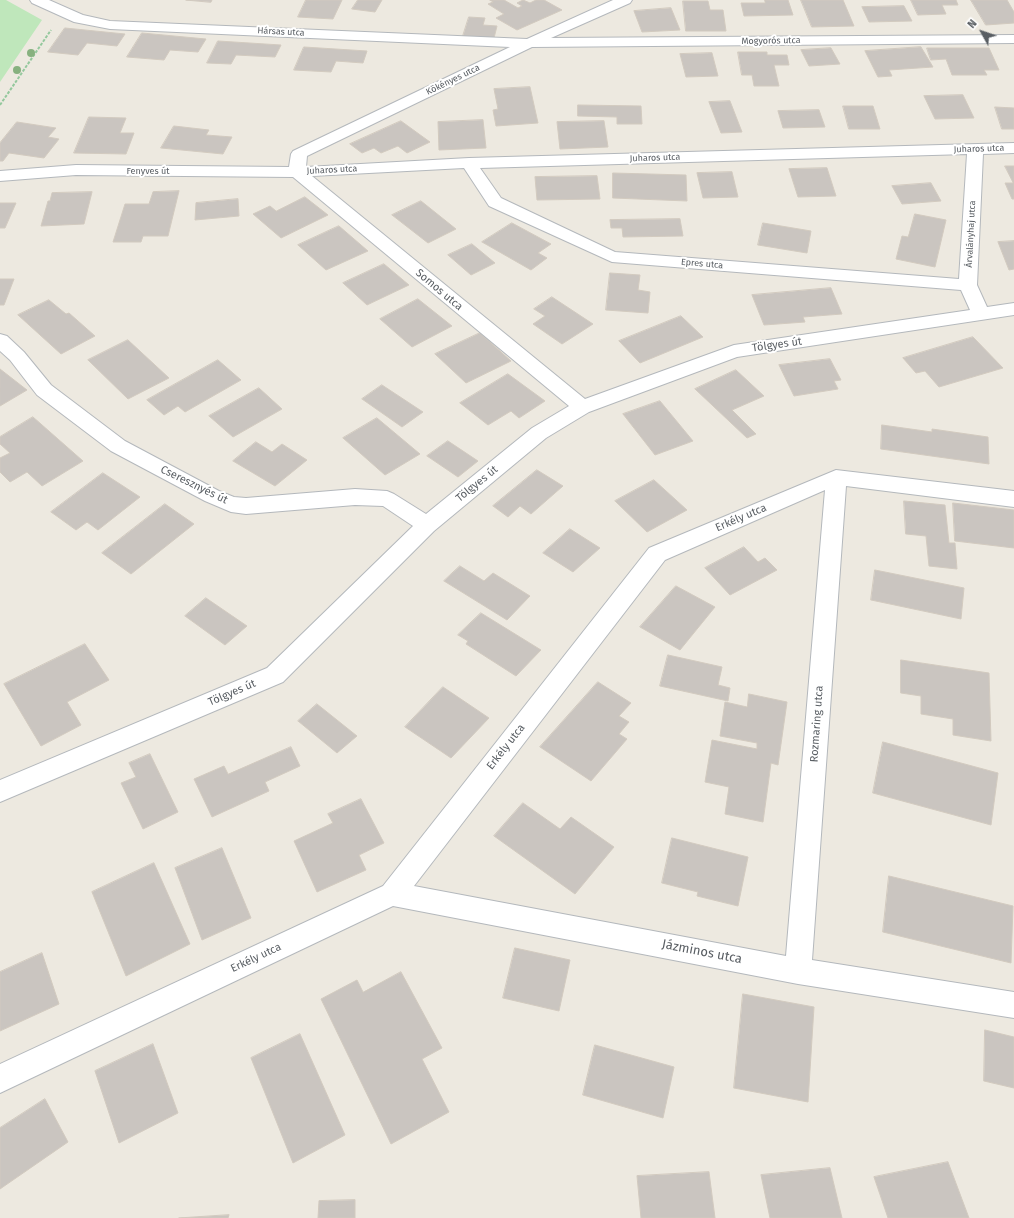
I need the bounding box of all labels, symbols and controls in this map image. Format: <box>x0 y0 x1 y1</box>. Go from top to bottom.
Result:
north arrow <box>962 12 1002 52</box>
text: N <box>965 17 980 31</box>
street label: Hársas utca <box>257 25 305 39</box>
street label: Mogyorós utca <box>741 35 801 47</box>
street label: Kökényes utca <box>424 62 482 98</box>
street label: Juharos utca <box>953 143 1005 155</box>
street label: Juharos utca <box>629 152 681 164</box>
street label: Juharos utca <box>306 163 358 177</box>
street label: Fenyves út <box>126 166 170 176</box>
street label: Árvalányhaj utca <box>964 200 978 268</box>
street label: Epres utca <box>680 257 724 271</box>
street label: Somos utca <box>413 266 465 314</box>
street label: Tölgyes út <box>751 335 803 355</box>
street label: Cseresznyés út <box>158 463 230 507</box>
street label: Tölgyes út <box>453 463 501 505</box>
street label: Erkély utca <box>713 501 769 535</box>
street label: Tölgyes út <box>206 677 258 709</box>
street label: Rozmaring utca <box>808 685 826 763</box>
street label: Erkély utca <box>484 722 528 772</box>
street label: Jázminos utca <box>661 937 743 967</box>
street label: Erkély utca <box>229 941 283 975</box>

